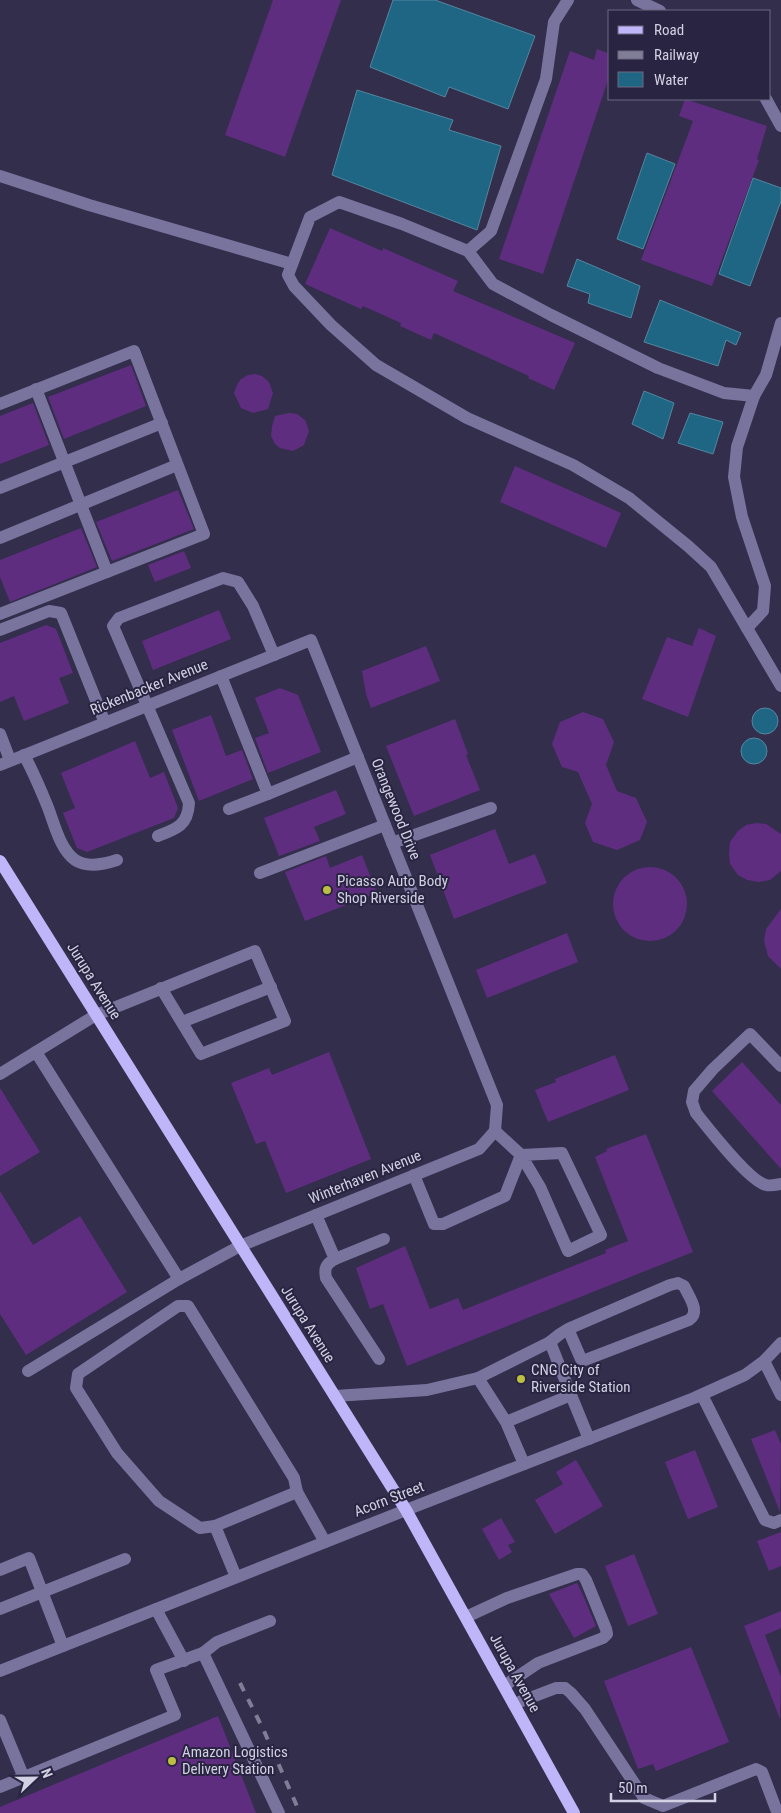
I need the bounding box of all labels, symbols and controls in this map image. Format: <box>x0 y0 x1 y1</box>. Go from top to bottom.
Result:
legend <box>608 10 771 100</box>
text: Road <box>654 21 684 39</box>
text: Railway <box>654 46 699 64</box>
text: Water <box>654 71 689 89</box>
street label: Rickenbacker Avenue <box>87 655 211 719</box>
street label: Orangewood Drive <box>367 756 425 862</box>
place label: Picasso Auto Body Shop Riverside <box>337 872 448 907</box>
marker: Picasso Auto Body Shop Riverside <box>321 884 333 896</box>
street label: Jurupa Avenue <box>63 939 125 1023</box>
street label: Winterhaven Avenue <box>306 1146 424 1208</box>
street label: Jurupa Avenue <box>277 1282 339 1366</box>
place label: CNG City of Riverside Station <box>531 1361 631 1396</box>
marker: CNG City of Riverside Station <box>515 1373 527 1385</box>
street label: Acorn Street <box>351 1477 427 1521</box>
street label: Jurupa Avenue <box>486 1630 544 1716</box>
place label: Amazon Logistics Delivery Station <box>182 1743 288 1778</box>
north arrow <box>10 1753 60 1803</box>
marker: Amazon Logistics Delivery Station <box>166 1755 178 1767</box>
text: N <box>38 1766 56 1780</box>
scale bar <box>611 1770 715 1802</box>
text: 50 m <box>618 1779 648 1797</box>

